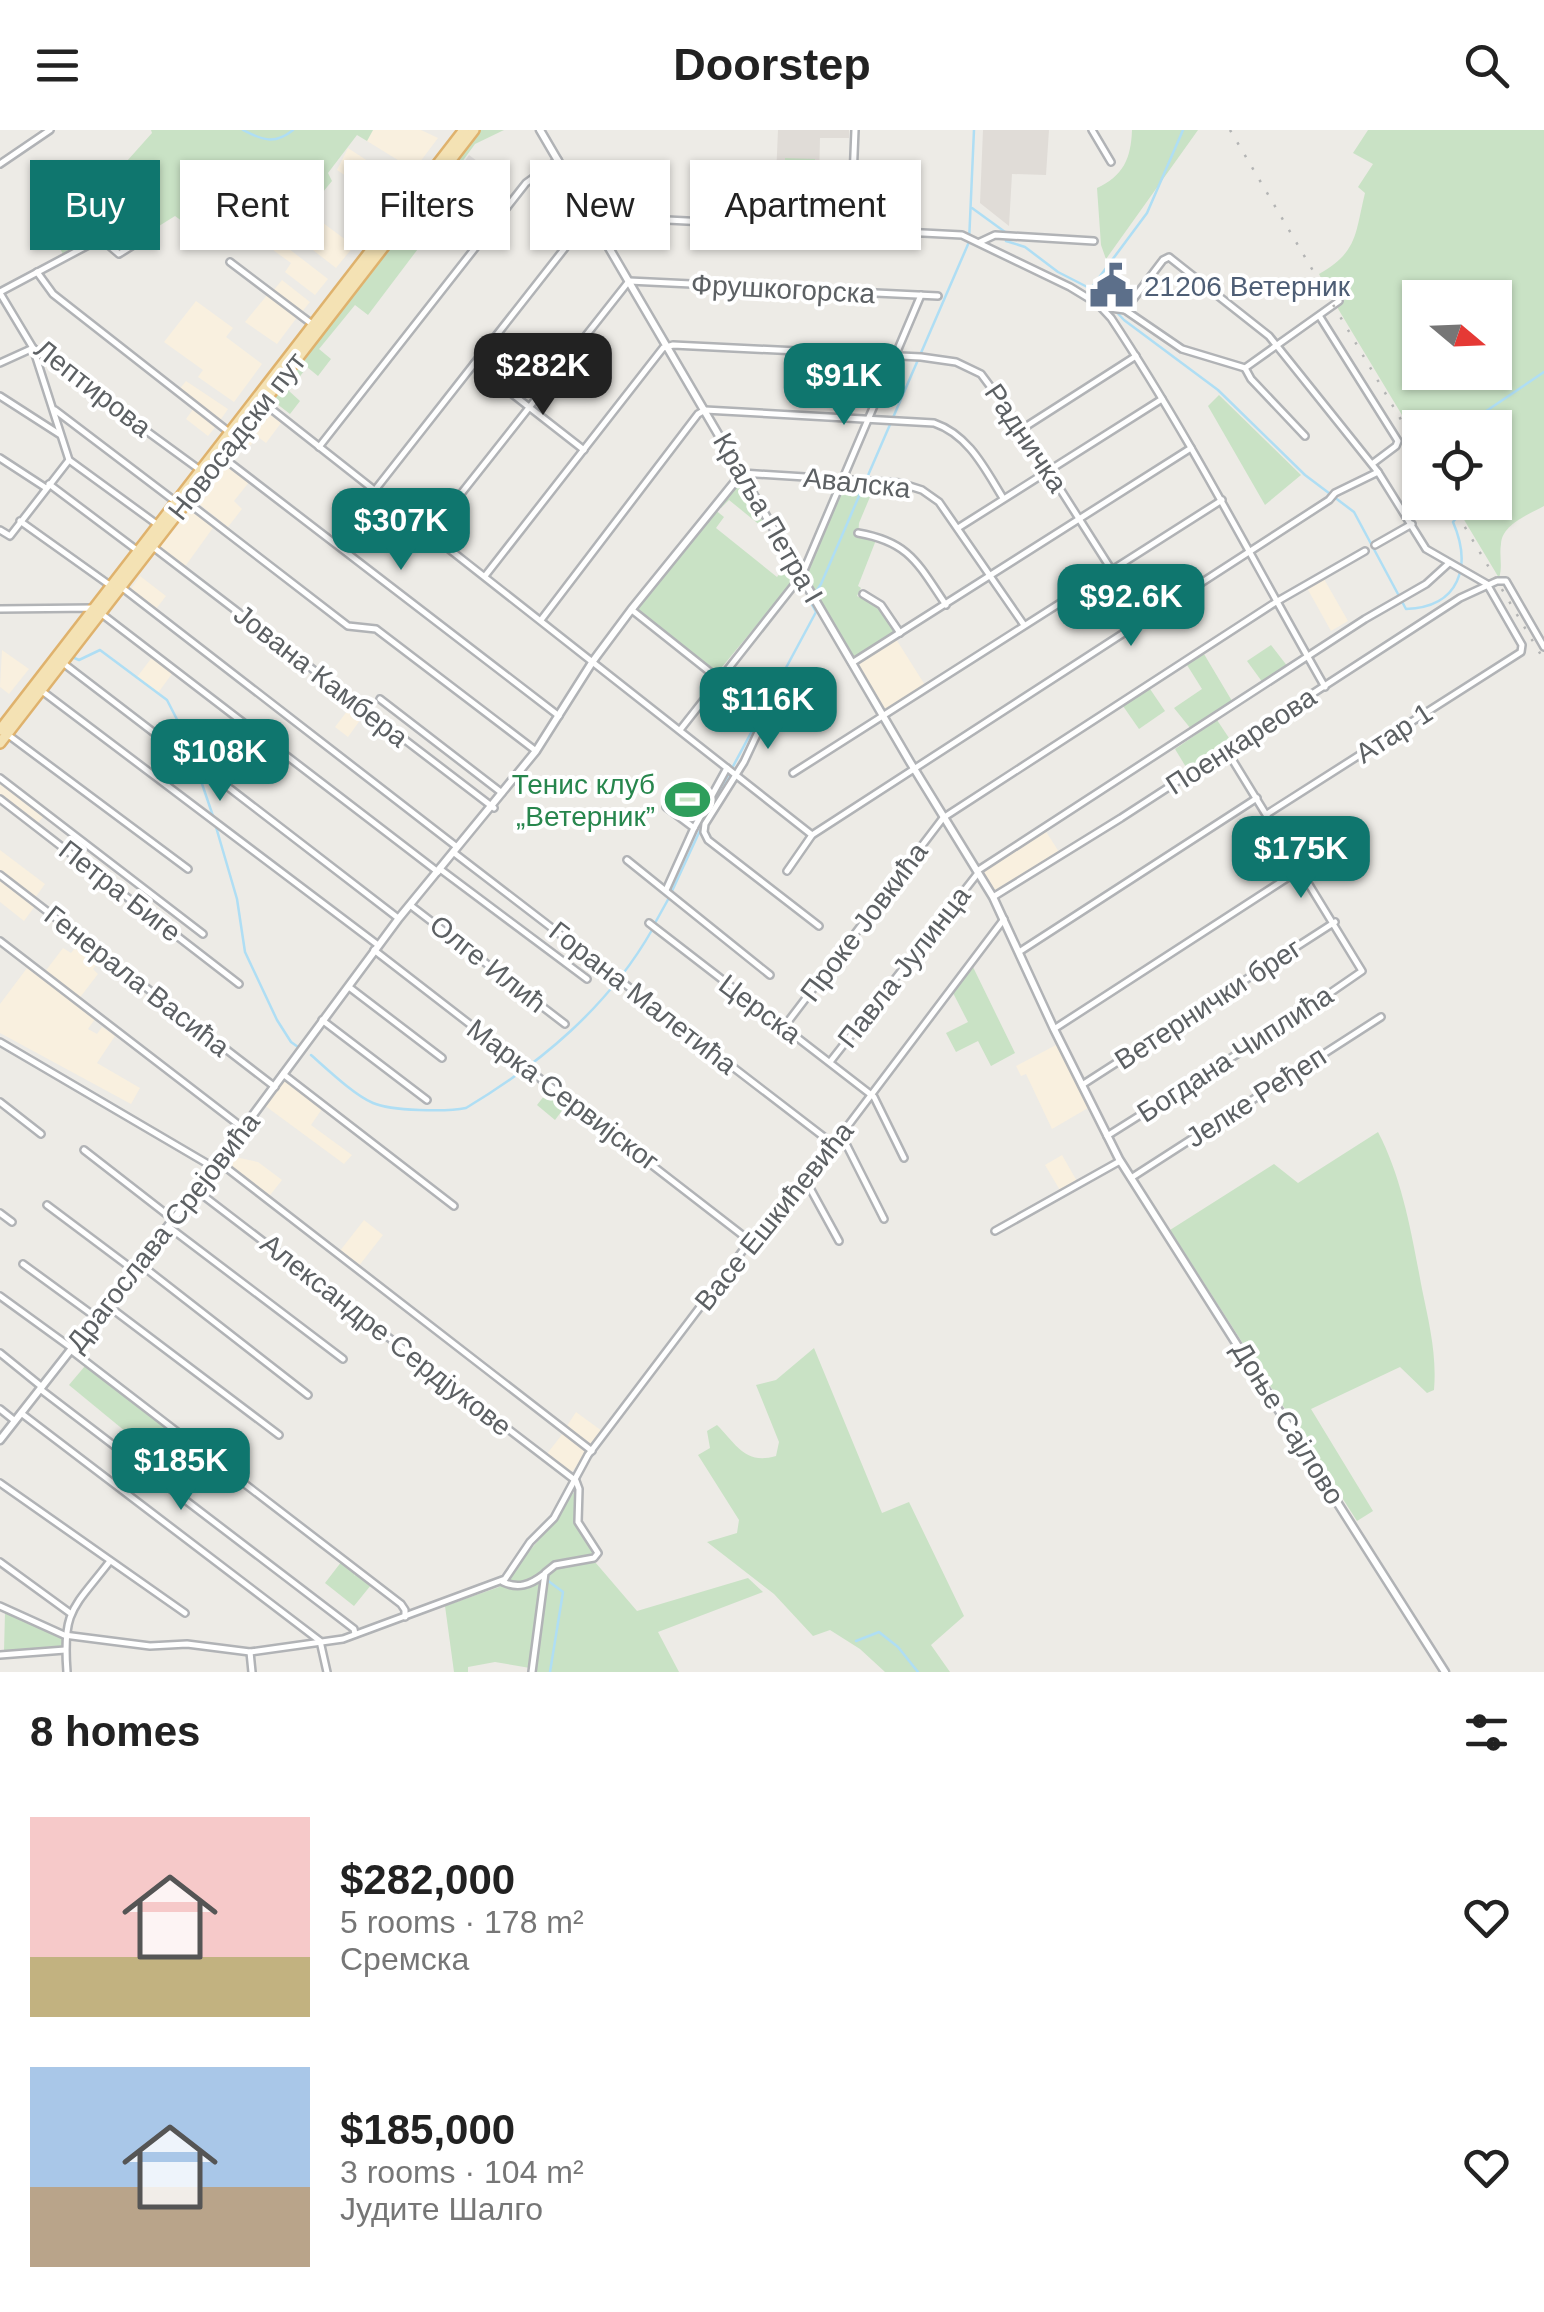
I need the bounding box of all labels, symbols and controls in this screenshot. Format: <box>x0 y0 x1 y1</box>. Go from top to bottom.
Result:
icon: menu <box>30 38 85 93</box>
icon: search <box>1459 38 1514 93</box>
text: Doorstep <box>673 39 871 90</box>
chip: Buy <box>30 160 160 250</box>
chip: Rent <box>180 160 324 250</box>
chip: Filters <box>344 160 510 250</box>
chip: New <box>530 160 670 250</box>
chip: Apartment <box>690 160 921 250</box>
public building icon: 21206 Ветерник <box>1087 262 1135 310</box>
street label: Фрушкогорска <box>690 269 876 309</box>
place label: 21206 Ветерник <box>1144 271 1351 302</box>
north arrow <box>1402 280 1512 390</box>
map controls <box>1402 280 1512 520</box>
street label: Лептирова <box>29 333 158 443</box>
pin: $282K <box>473 333 613 418</box>
pin: $91K <box>785 343 903 428</box>
street label: Новосадски пут <box>162 346 312 526</box>
text: $282K <box>496 347 590 383</box>
text: $91K <box>806 357 882 393</box>
street label: Радничка <box>979 378 1074 498</box>
button: locate <box>1402 410 1512 520</box>
street label: Краља Петра I <box>707 428 829 608</box>
street label: Авалска <box>802 462 913 504</box>
pin: $307K <box>331 488 471 573</box>
text: $307K <box>354 502 448 538</box>
pin: $92.6K <box>1050 564 1212 649</box>
text: $92.6K <box>1079 578 1183 614</box>
street label: Јована Камбера <box>228 599 414 754</box>
pin: $116K <box>698 667 838 752</box>
text: $116K <box>722 681 814 717</box>
street label: Поенкареова <box>1160 681 1322 801</box>
street label: Атар 1 <box>1350 697 1438 769</box>
pin: $108K <box>150 719 290 804</box>
text: $108K <box>173 733 267 769</box>
place label: Тенис клуб „Ветерник” <box>512 769 655 832</box>
sports icon: Тенис клуб „Ветерник” <box>664 776 712 824</box>
pin: $175K <box>1231 816 1371 901</box>
text: $175K <box>1254 830 1348 866</box>
street label: Петра Биге <box>53 834 187 948</box>
street label: Проке Јовкића <box>794 836 934 1007</box>
street label: Павла Јулинца <box>831 880 977 1054</box>
street label: Генерала Васића <box>39 899 236 1063</box>
street label: Олге Илић <box>424 909 552 1019</box>
street label: Горана Малетића <box>543 915 743 1081</box>
street label: Ветернички брег <box>1109 932 1307 1076</box>
street label: Церска <box>713 968 807 1050</box>
street label: Богдана Чиплића <box>1132 979 1339 1129</box>
street label: Марка Сервијског <box>461 1013 665 1177</box>
street label: Јелке Ређеп <box>1180 1040 1332 1154</box>
street label: Драгослава Срејовића <box>60 1106 266 1357</box>
street label: Васе Ешкићевића <box>689 1115 860 1316</box>
street label: Александре Сердјукове <box>255 1228 517 1442</box>
street label: Доње Сајлово <box>1226 1336 1350 1510</box>
pin: $185K <box>111 1428 251 1513</box>
text: $185K <box>134 1442 228 1478</box>
icon: filters <box>1459 1705 1514 1760</box>
text: 8 homes <box>30 1708 200 1755</box>
text: $282,000 <box>340 1856 515 1903</box>
icon: home <box>110 1857 230 1977</box>
icon: heart <box>1459 1890 1514 1945</box>
text: 5 rooms · 178 m² <box>340 1904 584 1940</box>
text: Сремска <box>340 1941 469 1977</box>
text: $185,000 <box>340 2106 515 2153</box>
icon: home <box>110 2107 230 2227</box>
icon: heart <box>1459 2140 1514 2195</box>
text: 3 rooms · 104 m² <box>340 2154 584 2190</box>
text: Јудите Шалго <box>340 2191 543 2227</box>

